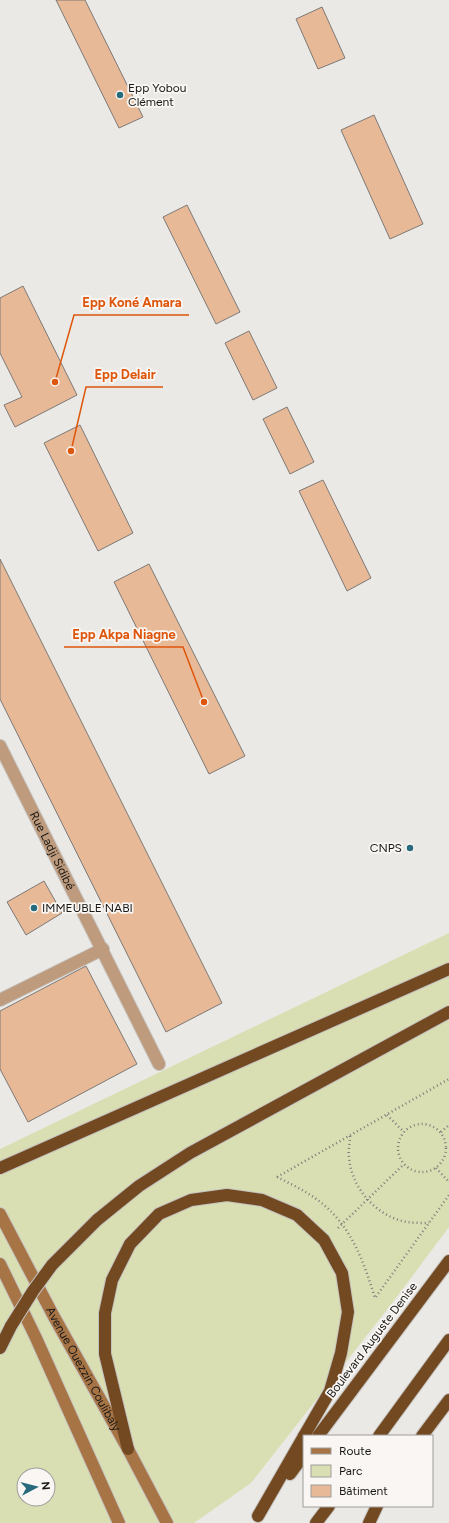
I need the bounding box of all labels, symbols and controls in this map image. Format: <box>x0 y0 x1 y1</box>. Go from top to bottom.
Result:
place label: Epp Yobou Clément <box>128 81 186 109</box>
marker: Epp Yobou Clément <box>115 90 125 100</box>
callout: Epp Koné Amara <box>74 290 189 315</box>
text: Epp Koné Amara <box>82 295 182 310</box>
callout: Epp Delair <box>86 362 163 387</box>
text: Epp Delair <box>94 367 156 382</box>
callout: Epp Akpa Niagne <box>64 622 183 647</box>
text: Epp Akpa Niagne <box>72 627 176 642</box>
street label: Rue Ladji Sidibé <box>27 809 78 893</box>
place label: CNPS <box>370 841 402 855</box>
marker: CNPS <box>405 843 415 853</box>
place label: IMMEUBLE NABI <box>42 901 133 915</box>
marker: IMMEUBLE NABI <box>29 903 39 913</box>
street label: Boulevard Auguste Denise <box>324 1279 420 1400</box>
street label: Avenue Ouezzin Coulibaly <box>43 1304 124 1434</box>
legend <box>303 1435 433 1507</box>
text: Route <box>339 1444 372 1458</box>
text: Parc <box>339 1464 363 1478</box>
north arrow <box>16 1467 56 1507</box>
text: N <box>38 1481 52 1491</box>
text: Bâtiment <box>339 1484 388 1498</box>

